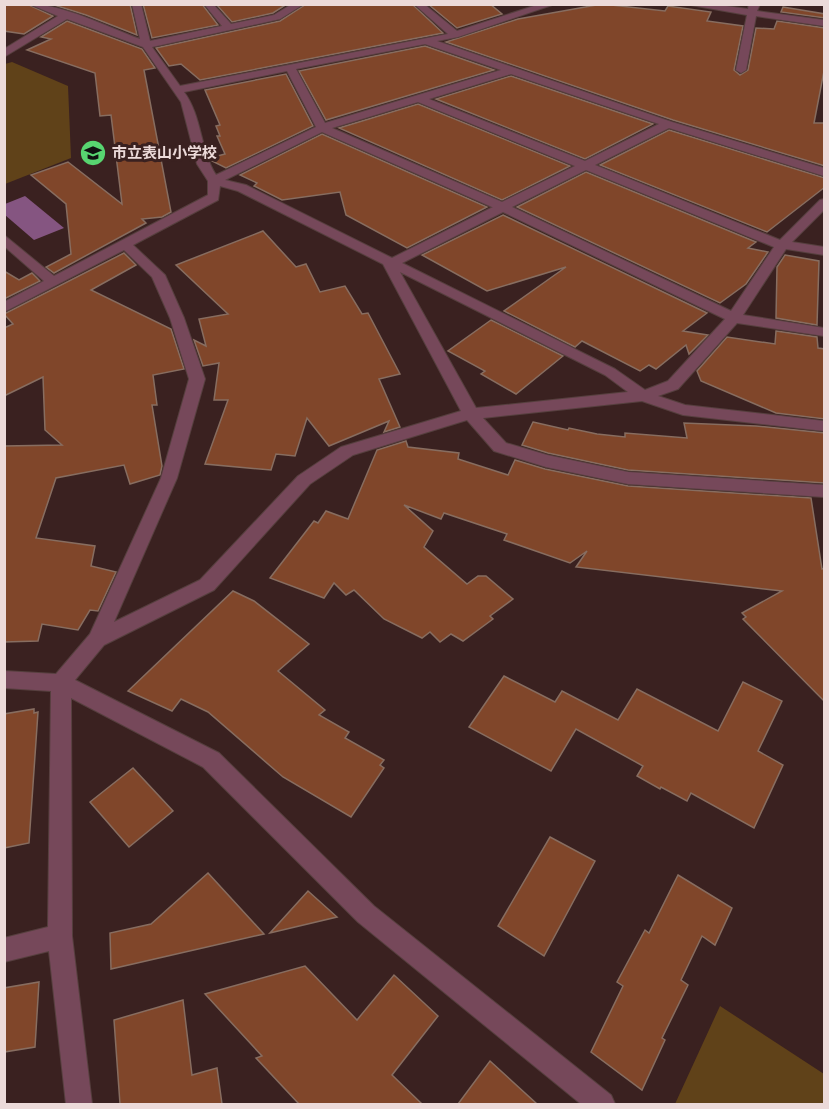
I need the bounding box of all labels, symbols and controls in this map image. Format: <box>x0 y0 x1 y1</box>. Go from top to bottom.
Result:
school or university icon: 市立表山小学校 <box>78 138 108 168</box>
place label: 市立表山小学校 <box>112 144 217 162</box>

